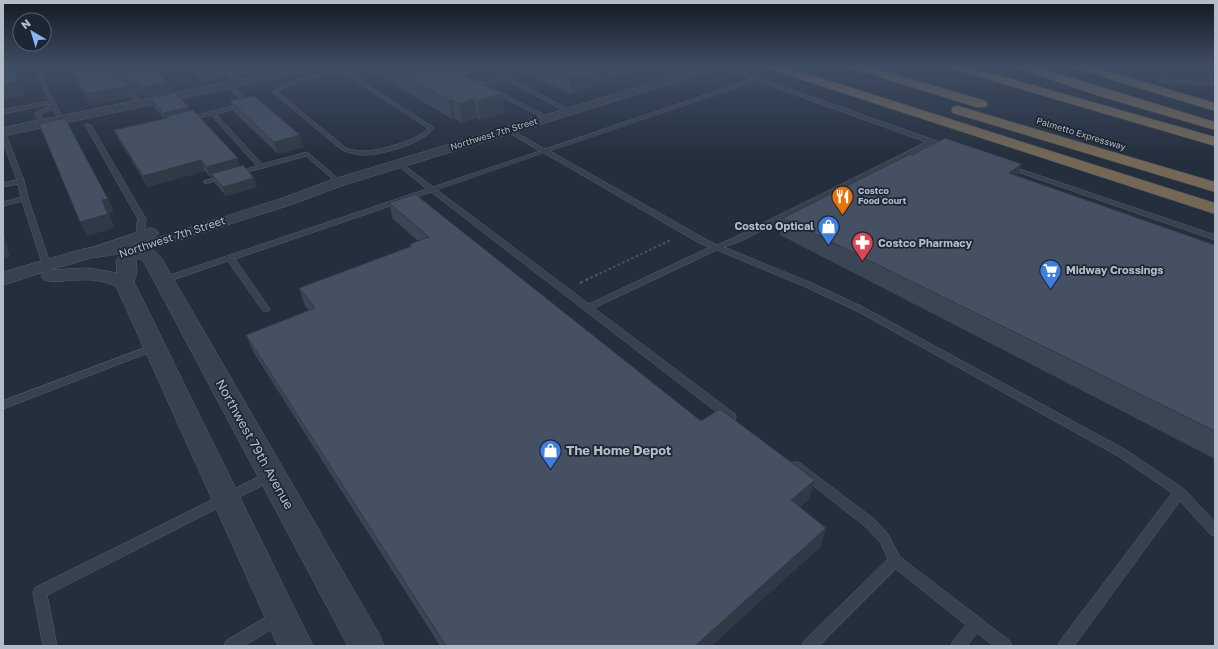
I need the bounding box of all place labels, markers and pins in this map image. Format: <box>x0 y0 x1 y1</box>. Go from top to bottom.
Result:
restaurant icon: Costco Food Court <box>830 183 856 216</box>
place label: Costco Food Court <box>858 185 907 206</box>
shop icon: Costco Optical <box>816 213 842 246</box>
place label: Costco Optical <box>734 219 814 232</box>
pharmacy icon: Costco Pharmacy <box>849 230 875 263</box>
place label: Costco Pharmacy <box>878 236 972 249</box>
supermarket icon: Midway Crossings <box>1038 257 1064 290</box>
place label: Midway Crossings <box>1066 263 1163 276</box>
shop icon: The Home Depot <box>537 437 563 470</box>
place label: The Home Depot <box>566 442 671 458</box>

